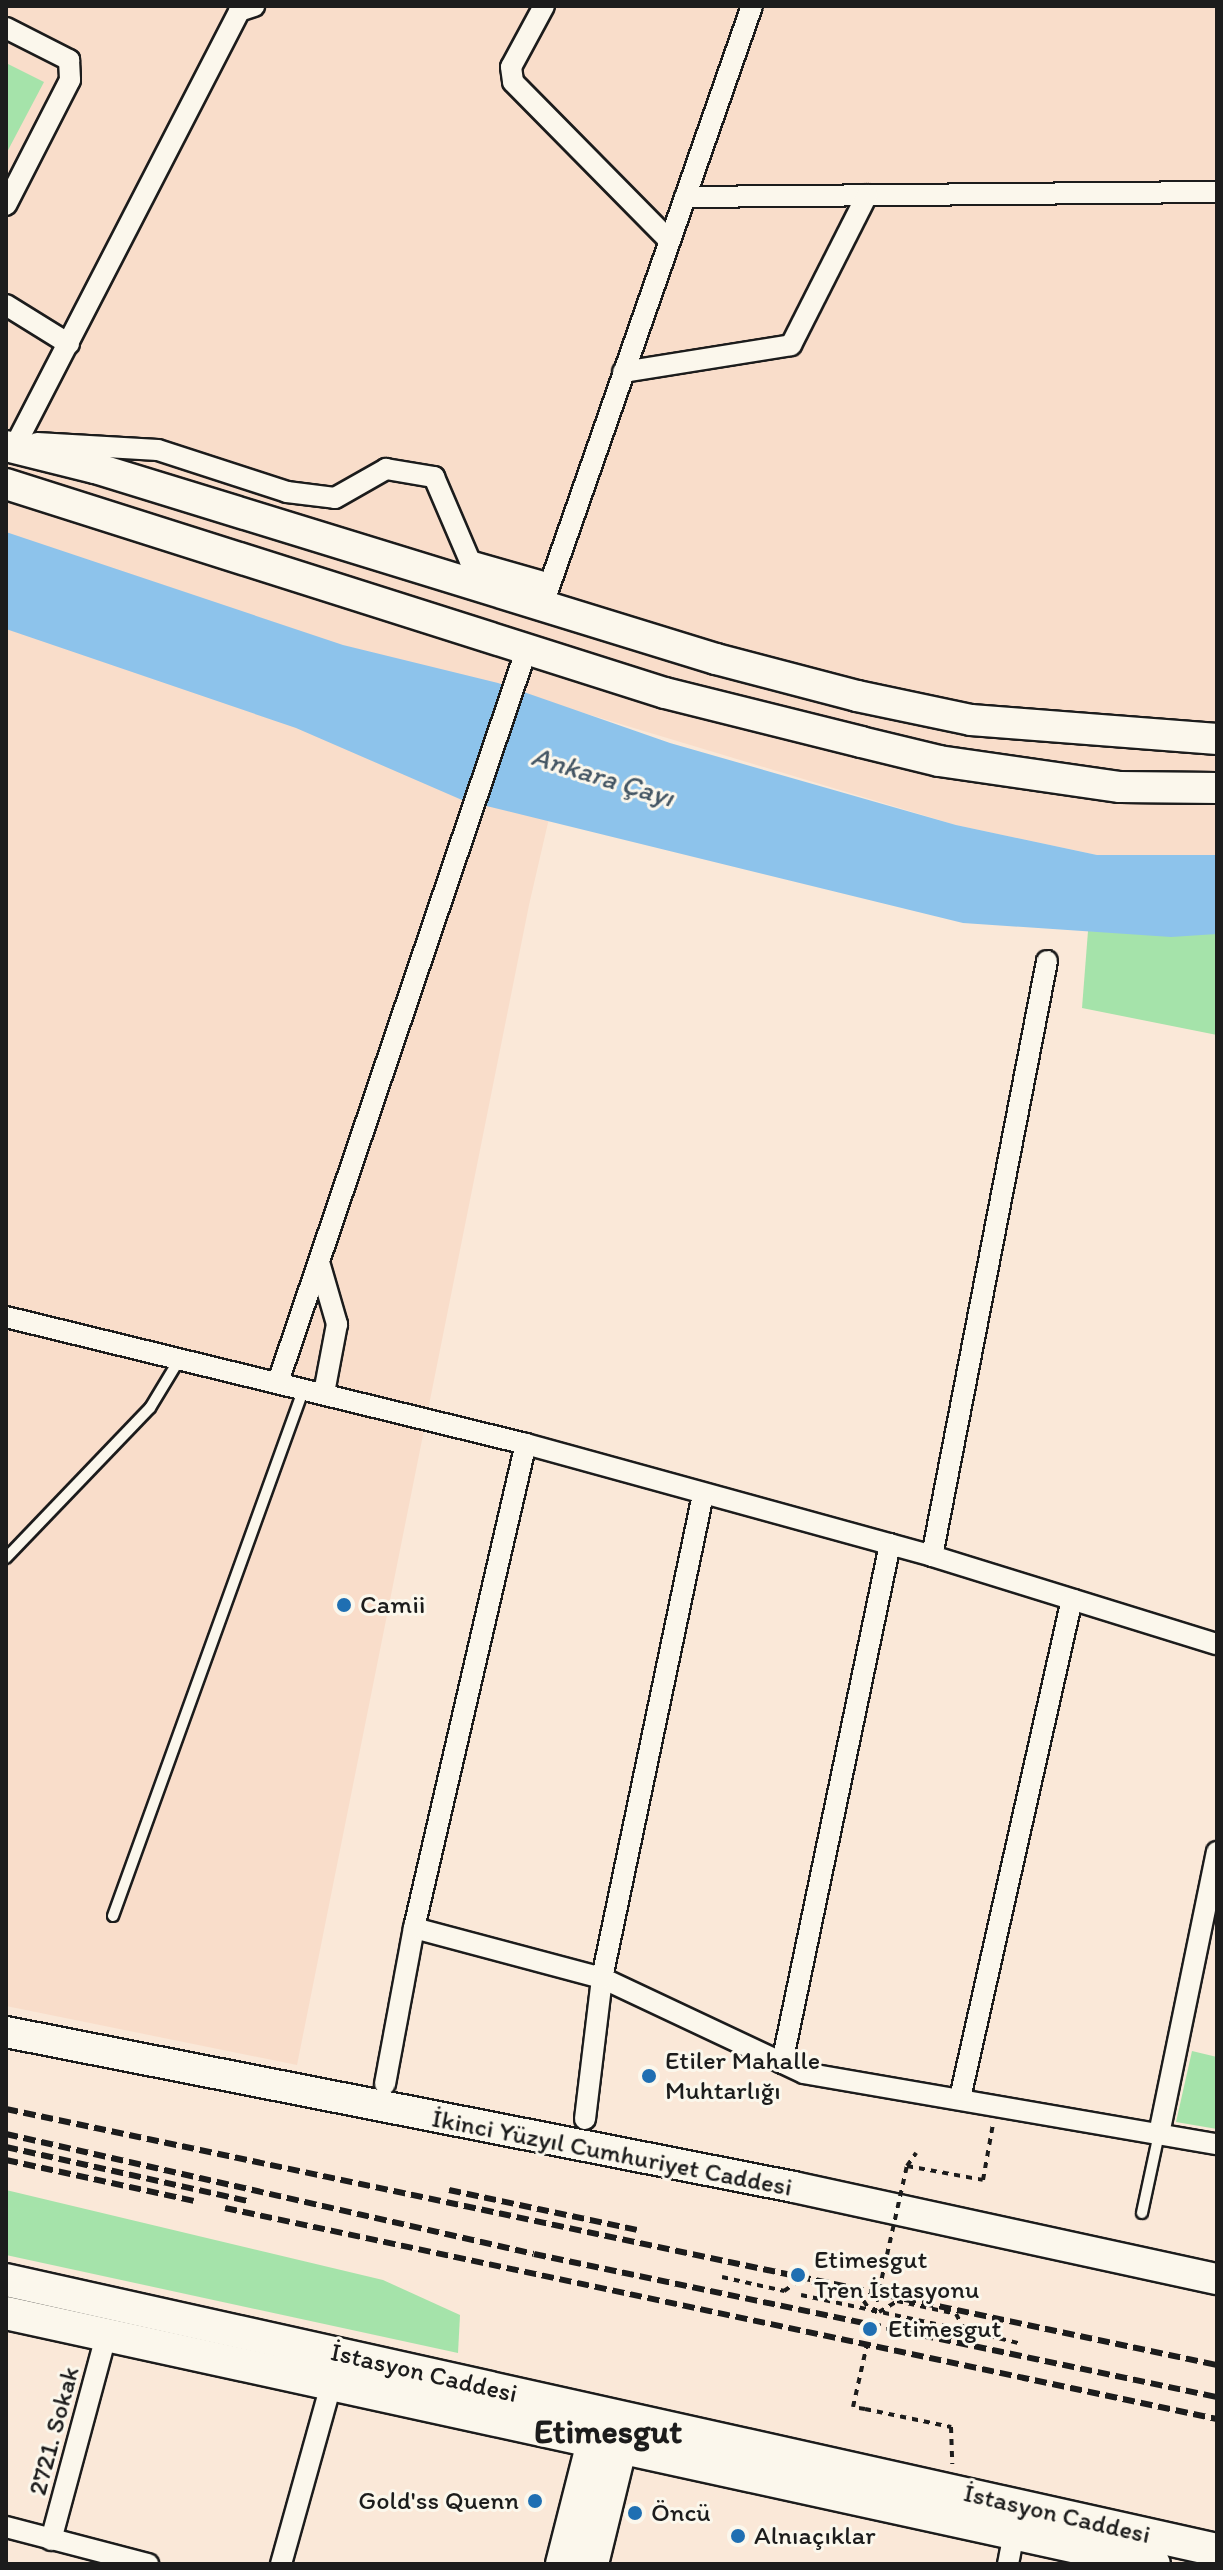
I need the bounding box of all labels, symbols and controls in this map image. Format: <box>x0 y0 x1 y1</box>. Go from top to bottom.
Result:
water label: Ankara Çayı <box>528 739 678 813</box>
place label: Camii <box>360 1589 425 1621</box>
marker: Camii <box>335 1596 353 1614</box>
place label: Etiler Mahalle Muhtarlığı <box>665 2045 820 2106</box>
marker: Etiler Mahalle Muhtarlığı <box>640 2067 658 2085</box>
street label: İkinci Yüzyıl Cumhuriyet Caddesi <box>429 2103 795 2203</box>
place label: Etimesgut Tren İstasyonu <box>814 2244 979 2306</box>
marker: Etimesgut Tren İstasyonu <box>789 2266 807 2284</box>
place label: Etimesgut <box>888 2313 1001 2345</box>
marker: Etimesgut <box>859 2318 881 2340</box>
street label: İstasyon Caddesi <box>328 2336 520 2410</box>
street label: 2721. Sokak <box>22 2363 86 2499</box>
district label: Etimesgut <box>534 2412 682 2452</box>
street label: İstasyon Caddesi <box>961 2477 1153 2551</box>
place label: Gold'ss Quenn <box>358 2485 519 2517</box>
marker: Gold'ss Quenn <box>526 2492 544 2510</box>
place label: Öncü <box>651 2497 711 2529</box>
marker: Öncü <box>626 2504 644 2522</box>
place label: Alnıaçıklar <box>754 2520 876 2552</box>
marker: Alnıaçıklar <box>729 2527 747 2545</box>

